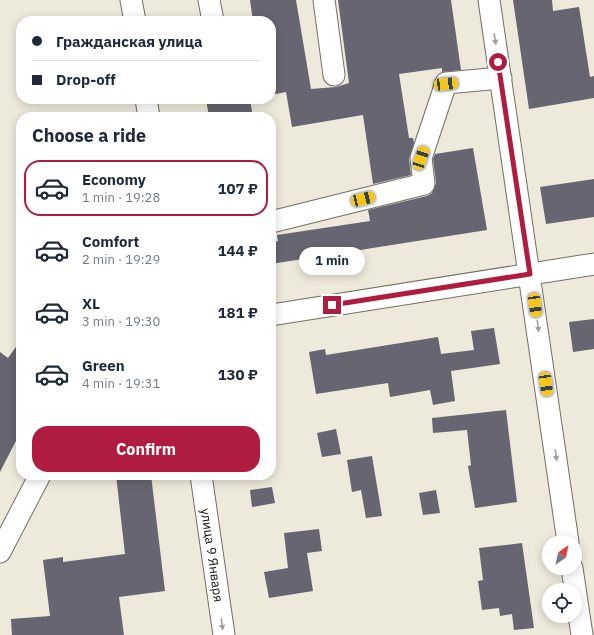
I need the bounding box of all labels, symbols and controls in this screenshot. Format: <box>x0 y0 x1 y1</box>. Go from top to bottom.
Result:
text: Гражданская улица <box>56 32 203 51</box>
one-way arrow <box>492 32 498 45</box>
route start <box>489 53 507 71</box>
text: Drop-off <box>56 70 116 89</box>
car <box>433 77 459 91</box>
text: Choose a ride <box>32 124 146 147</box>
car <box>411 145 431 171</box>
icon: car <box>34 170 70 206</box>
text: Economy <box>82 170 146 189</box>
text: 107 ₽ <box>218 179 258 198</box>
text: 1 min · 19:28 <box>82 189 160 206</box>
car <box>350 190 376 208</box>
icon: car <box>34 232 70 268</box>
text: Comfort <box>82 232 139 251</box>
text: 144 ₽ <box>218 241 258 260</box>
callout: 1 min <box>299 247 365 275</box>
text: 2 min · 19:29 <box>82 251 160 268</box>
text: 1 min <box>315 252 349 269</box>
car <box>527 292 543 318</box>
icon: car <box>34 294 70 330</box>
text: XL <box>82 294 100 313</box>
route end <box>323 296 341 314</box>
text: 181 ₽ <box>218 303 258 322</box>
text: 3 min · 19:30 <box>82 313 160 330</box>
one-way arrow <box>535 320 541 332</box>
icon: car <box>34 356 70 392</box>
text: Green <box>82 356 125 375</box>
text: 130 ₽ <box>218 365 258 384</box>
car <box>538 371 554 397</box>
text: 4 min · 19:31 <box>82 375 160 392</box>
button: Confirm <box>32 426 260 472</box>
one-way arrow <box>553 449 559 461</box>
street label: улица 9 Января <box>197 507 227 603</box>
north arrow <box>542 535 582 575</box>
map controls <box>542 535 582 623</box>
button: locate <box>542 583 582 623</box>
one-way arrow <box>219 618 225 631</box>

